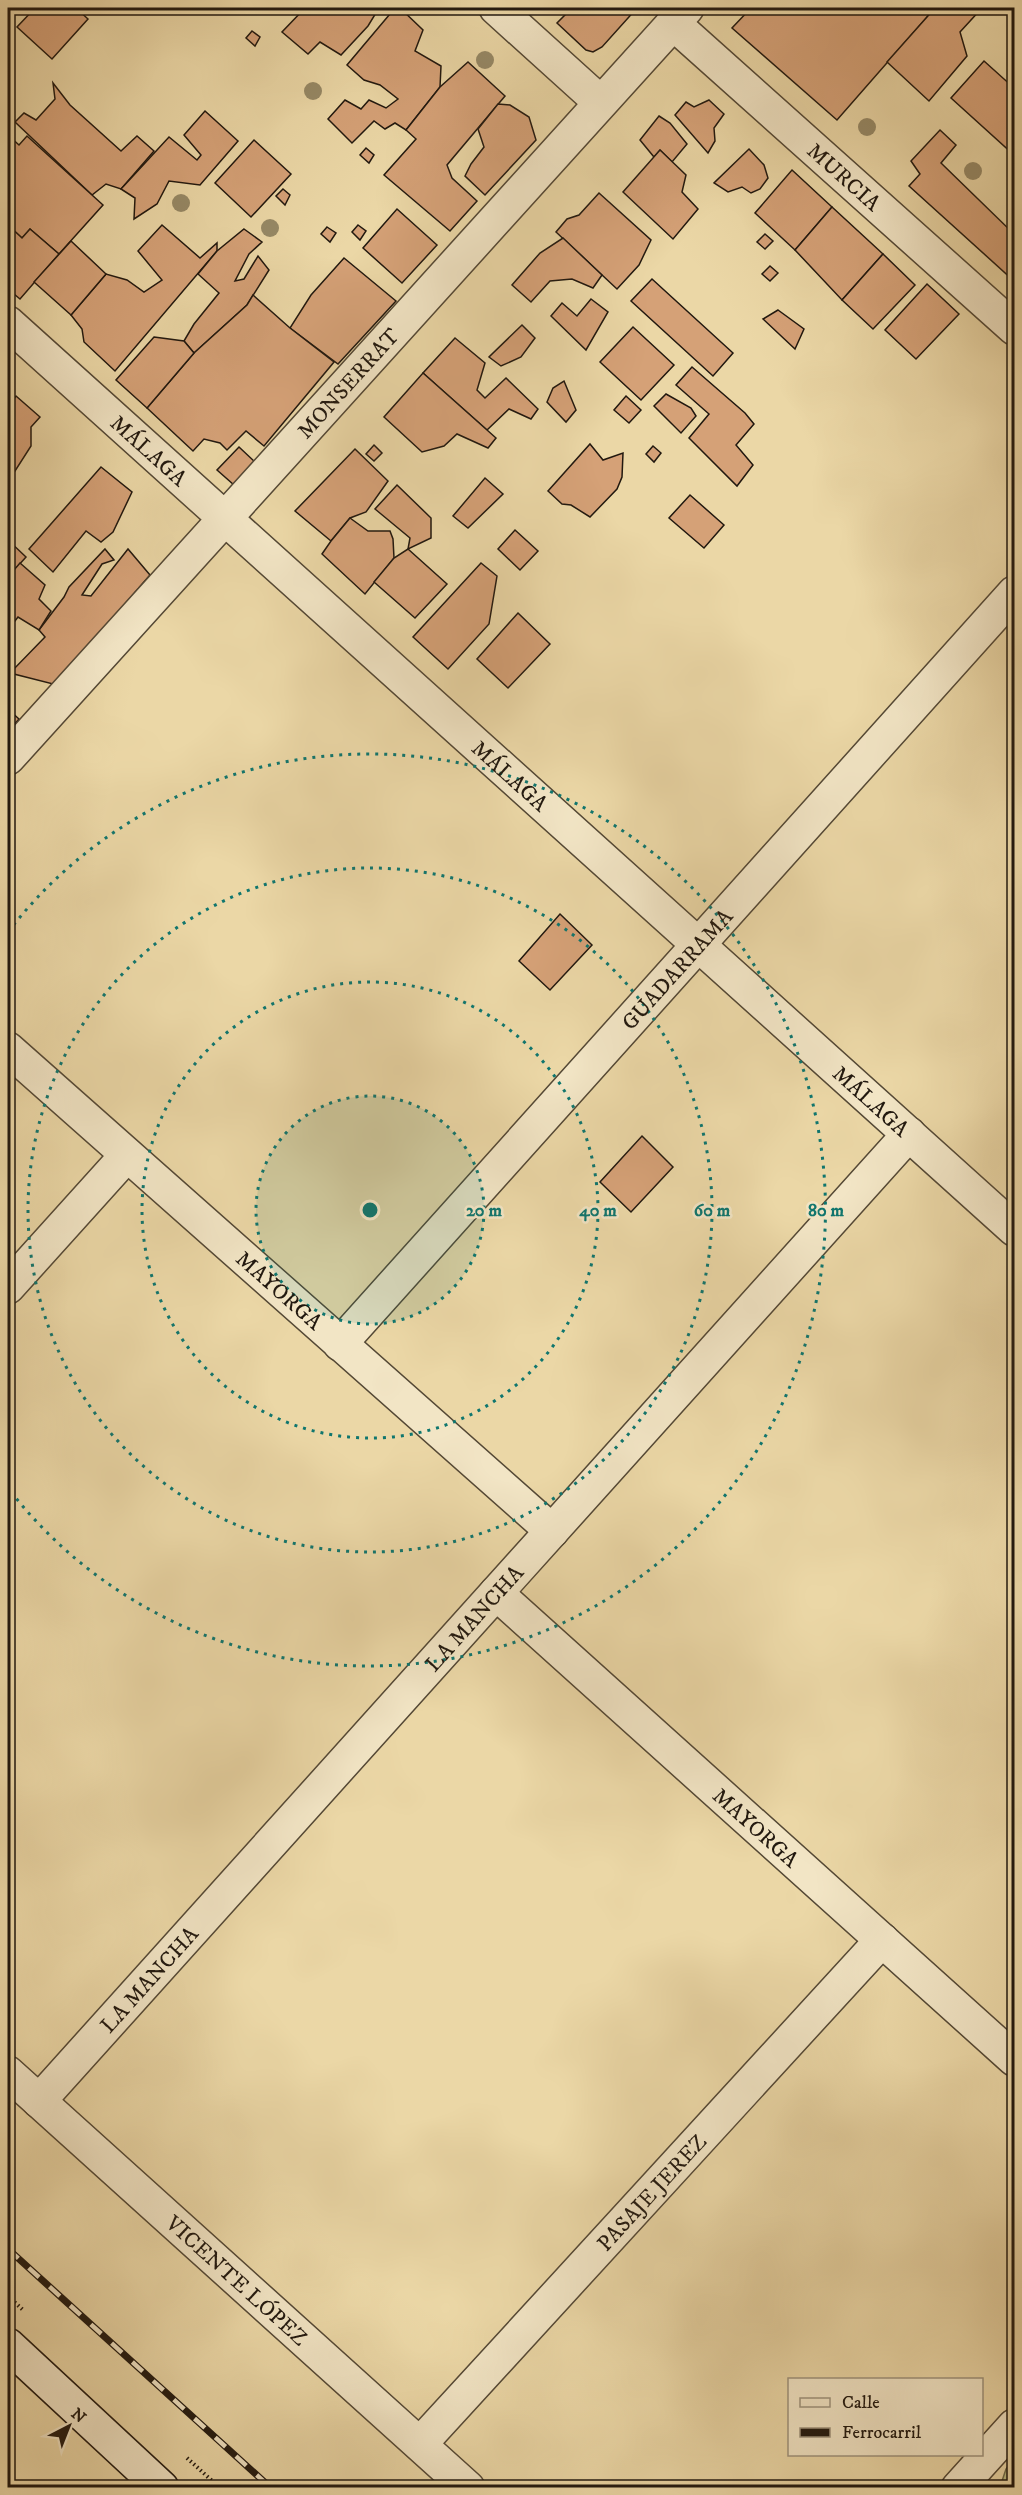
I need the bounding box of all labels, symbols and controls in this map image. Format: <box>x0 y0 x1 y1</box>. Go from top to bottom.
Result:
street label: MURCIA <box>801 138 886 218</box>
street label: MONSERRAT <box>292 323 406 445</box>
street label: MÁLAGA <box>104 410 193 493</box>
street label: MÁLAGA <box>466 735 554 819</box>
street label: GUADARRAMA <box>616 903 740 1036</box>
street label: MÁLAGA <box>827 1060 915 1144</box>
centre of rings <box>360 1200 380 1220</box>
text: 20 m <box>466 1200 502 1222</box>
text: 40 m <box>578 1200 617 1222</box>
text: 60 m <box>694 1200 731 1222</box>
text: 80 m <box>808 1200 845 1222</box>
street label: MAYORGA <box>230 1245 328 1337</box>
street label: LA MANCHA <box>420 1559 530 1678</box>
street label: MAYORGA <box>707 1783 804 1874</box>
street label: LA MANCHA <box>95 1920 205 2039</box>
street label: PASAJE JEREZ <box>592 2129 713 2257</box>
street label: VICENTE LÓPEZ <box>159 2210 313 2352</box>
legend <box>788 2378 983 2456</box>
text: Calle <box>842 2392 880 2414</box>
north arrow <box>39 2396 99 2456</box>
text: N <box>67 2404 90 2427</box>
text: Ferrocarril <box>842 2422 922 2444</box>

